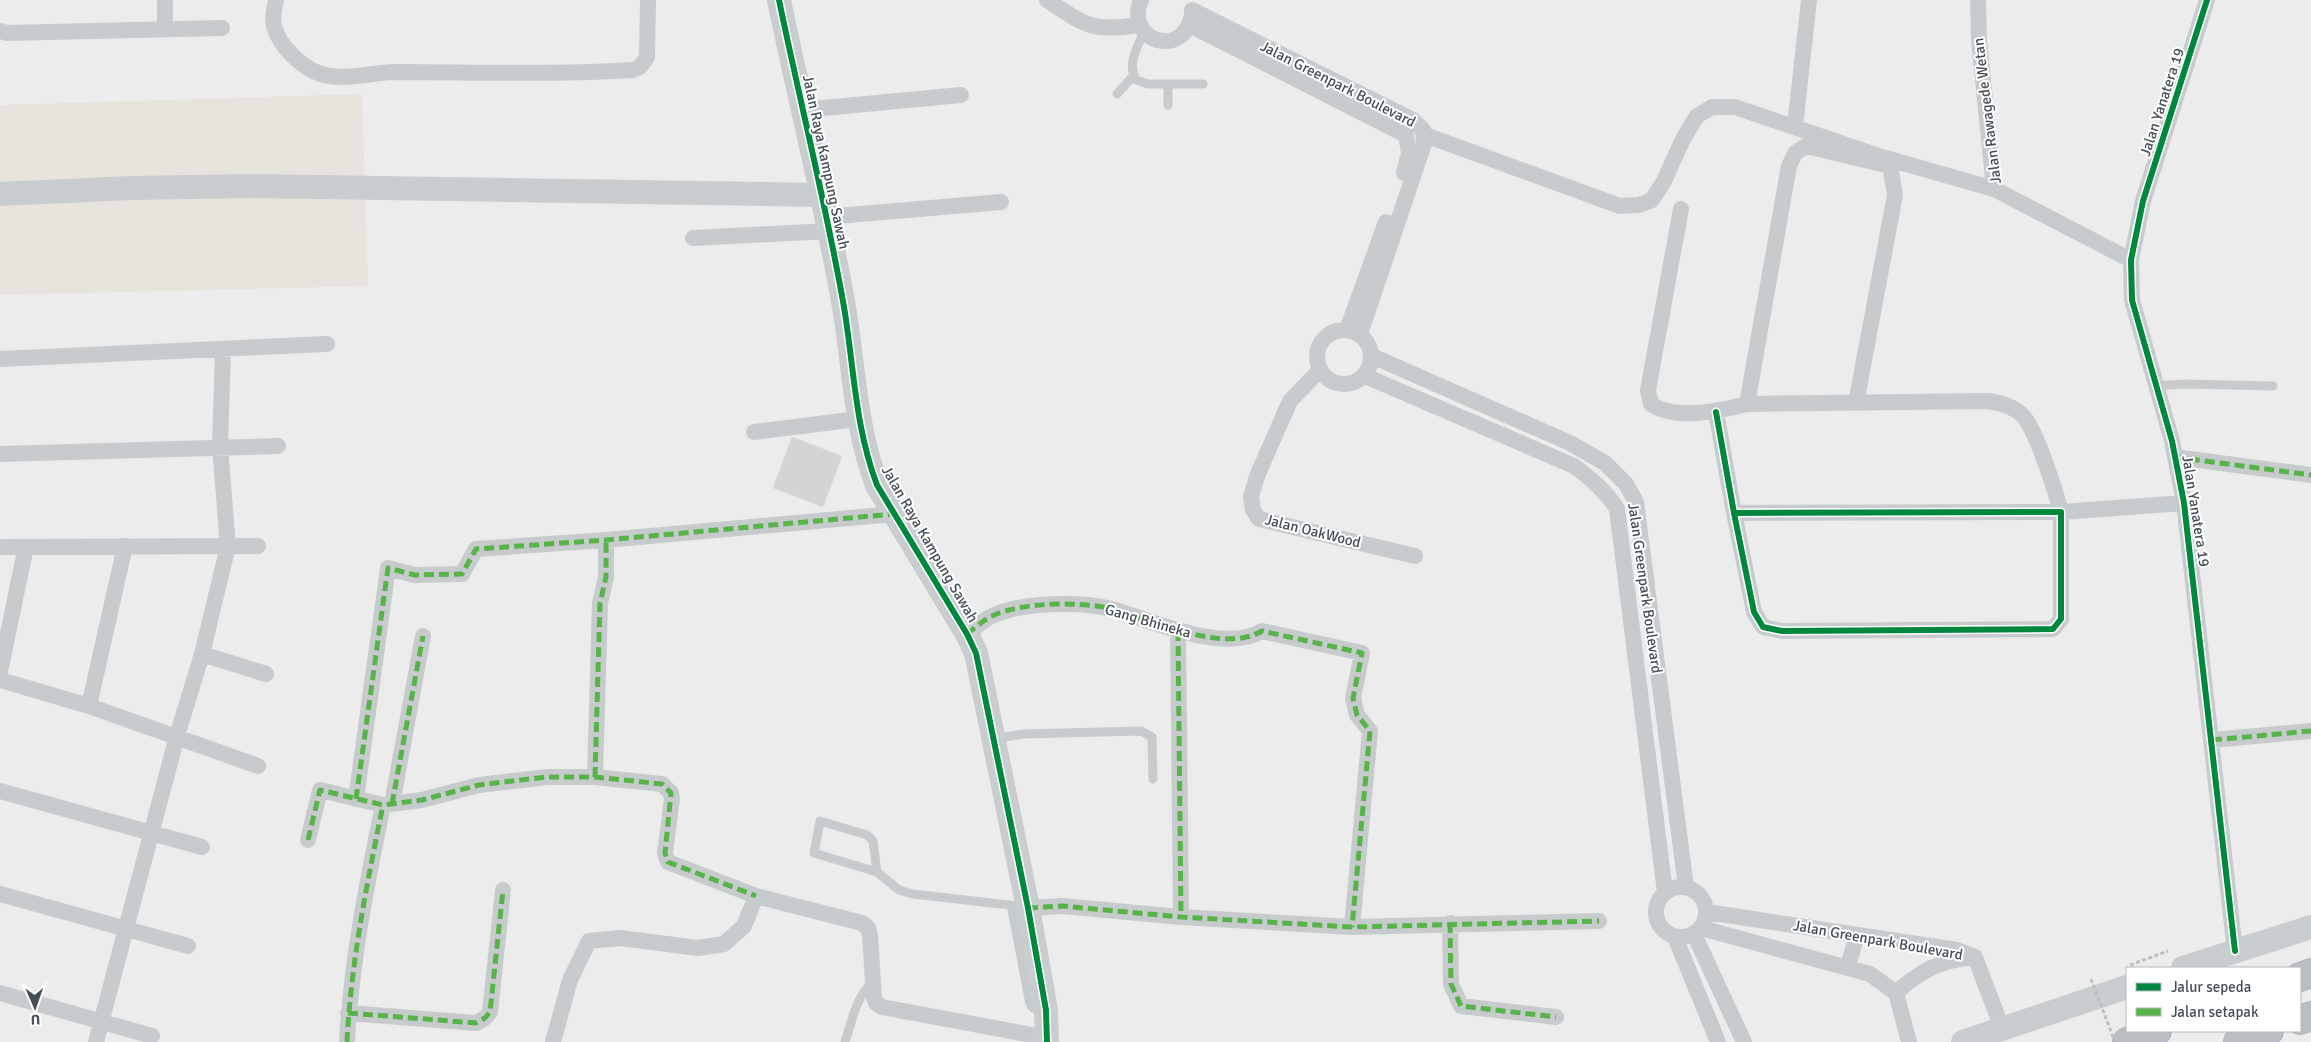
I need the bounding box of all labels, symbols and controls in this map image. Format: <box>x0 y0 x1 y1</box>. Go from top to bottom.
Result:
street label: Jalan Greenpark Boulevard <box>1257 37 1419 131</box>
street label: Jalan Rawagede Wetan <box>1969 37 2005 185</box>
street label: Jalan Yanatera 19 <box>2136 46 2188 158</box>
street label: Jalan Raya Kampung Sawah <box>799 73 853 251</box>
street label: Jalan Yanatera 19 <box>2178 454 2214 568</box>
street label: Jalan Raya Kampung Sawah <box>878 463 982 625</box>
street label: Jalan Greenpark Boulevard <box>1624 502 1666 674</box>
street label: Jalan OakWood <box>1263 510 1363 552</box>
street label: Gang Bhineka <box>1103 600 1193 642</box>
street label: Jalan Greenpark Boulevard <box>1792 916 1964 964</box>
legend <box>2126 967 2301 1032</box>
text: Jalur sepeda <box>2171 978 2251 996</box>
north arrow <box>10 982 60 1032</box>
text: Jalan setapak <box>2171 1003 2259 1021</box>
text: U <box>30 1011 40 1028</box>

